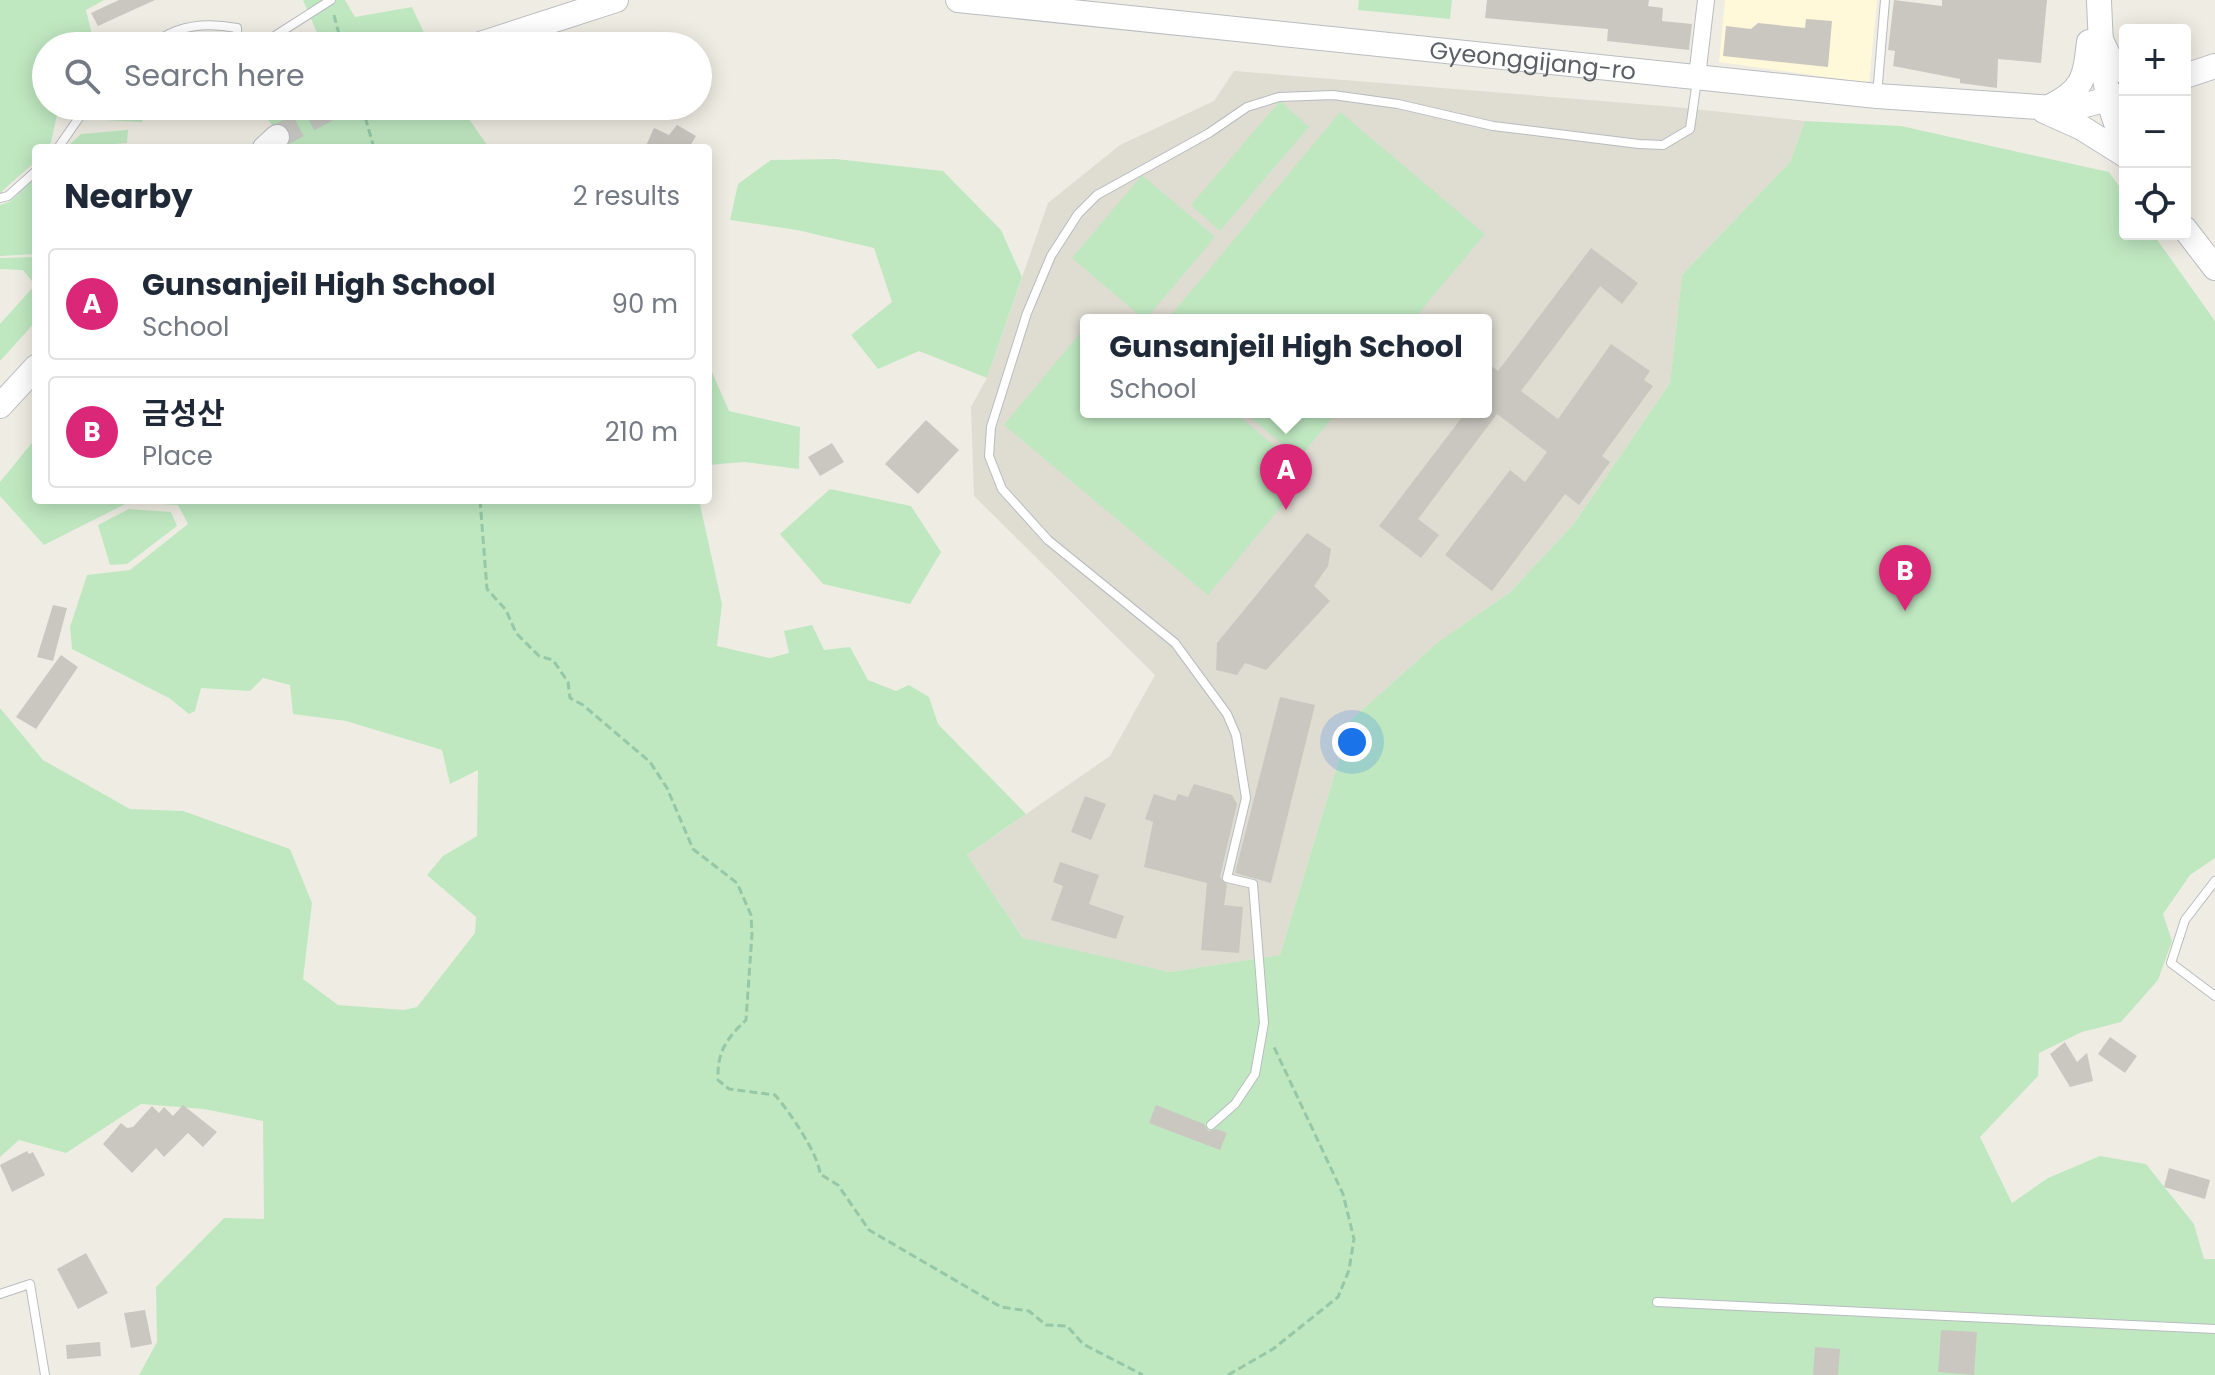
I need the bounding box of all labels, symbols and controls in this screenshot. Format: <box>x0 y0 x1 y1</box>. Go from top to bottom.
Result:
map controls <box>2119 24 2191 240</box>
button: + <box>2119 24 2191 96</box>
search box <box>32 32 712 120</box>
street label: Gyeonggijang-ro <box>1428 33 1638 87</box>
icon: search <box>60 54 104 98</box>
text: Search here <box>124 54 305 97</box>
button: − <box>2119 96 2191 168</box>
button: locate <box>2119 168 2191 240</box>
text: Nearby <box>64 172 193 220</box>
text: 2 results <box>573 178 680 214</box>
text: Gunsanjeil High School <box>142 263 496 306</box>
text: A <box>82 286 102 322</box>
text: 90 m <box>612 286 678 322</box>
text: School <box>142 309 229 345</box>
popup <box>1080 314 1492 418</box>
text: Gunsanjeil High School <box>1109 325 1463 368</box>
text: School <box>1109 371 1197 407</box>
text: 금성산 <box>142 392 225 435</box>
text: B <box>83 414 101 450</box>
text: 210 m <box>605 414 678 450</box>
text: Place <box>142 438 213 474</box>
pin: A <box>1260 444 1312 510</box>
pin: B <box>1879 545 1931 611</box>
your location <box>1332 722 1372 762</box>

